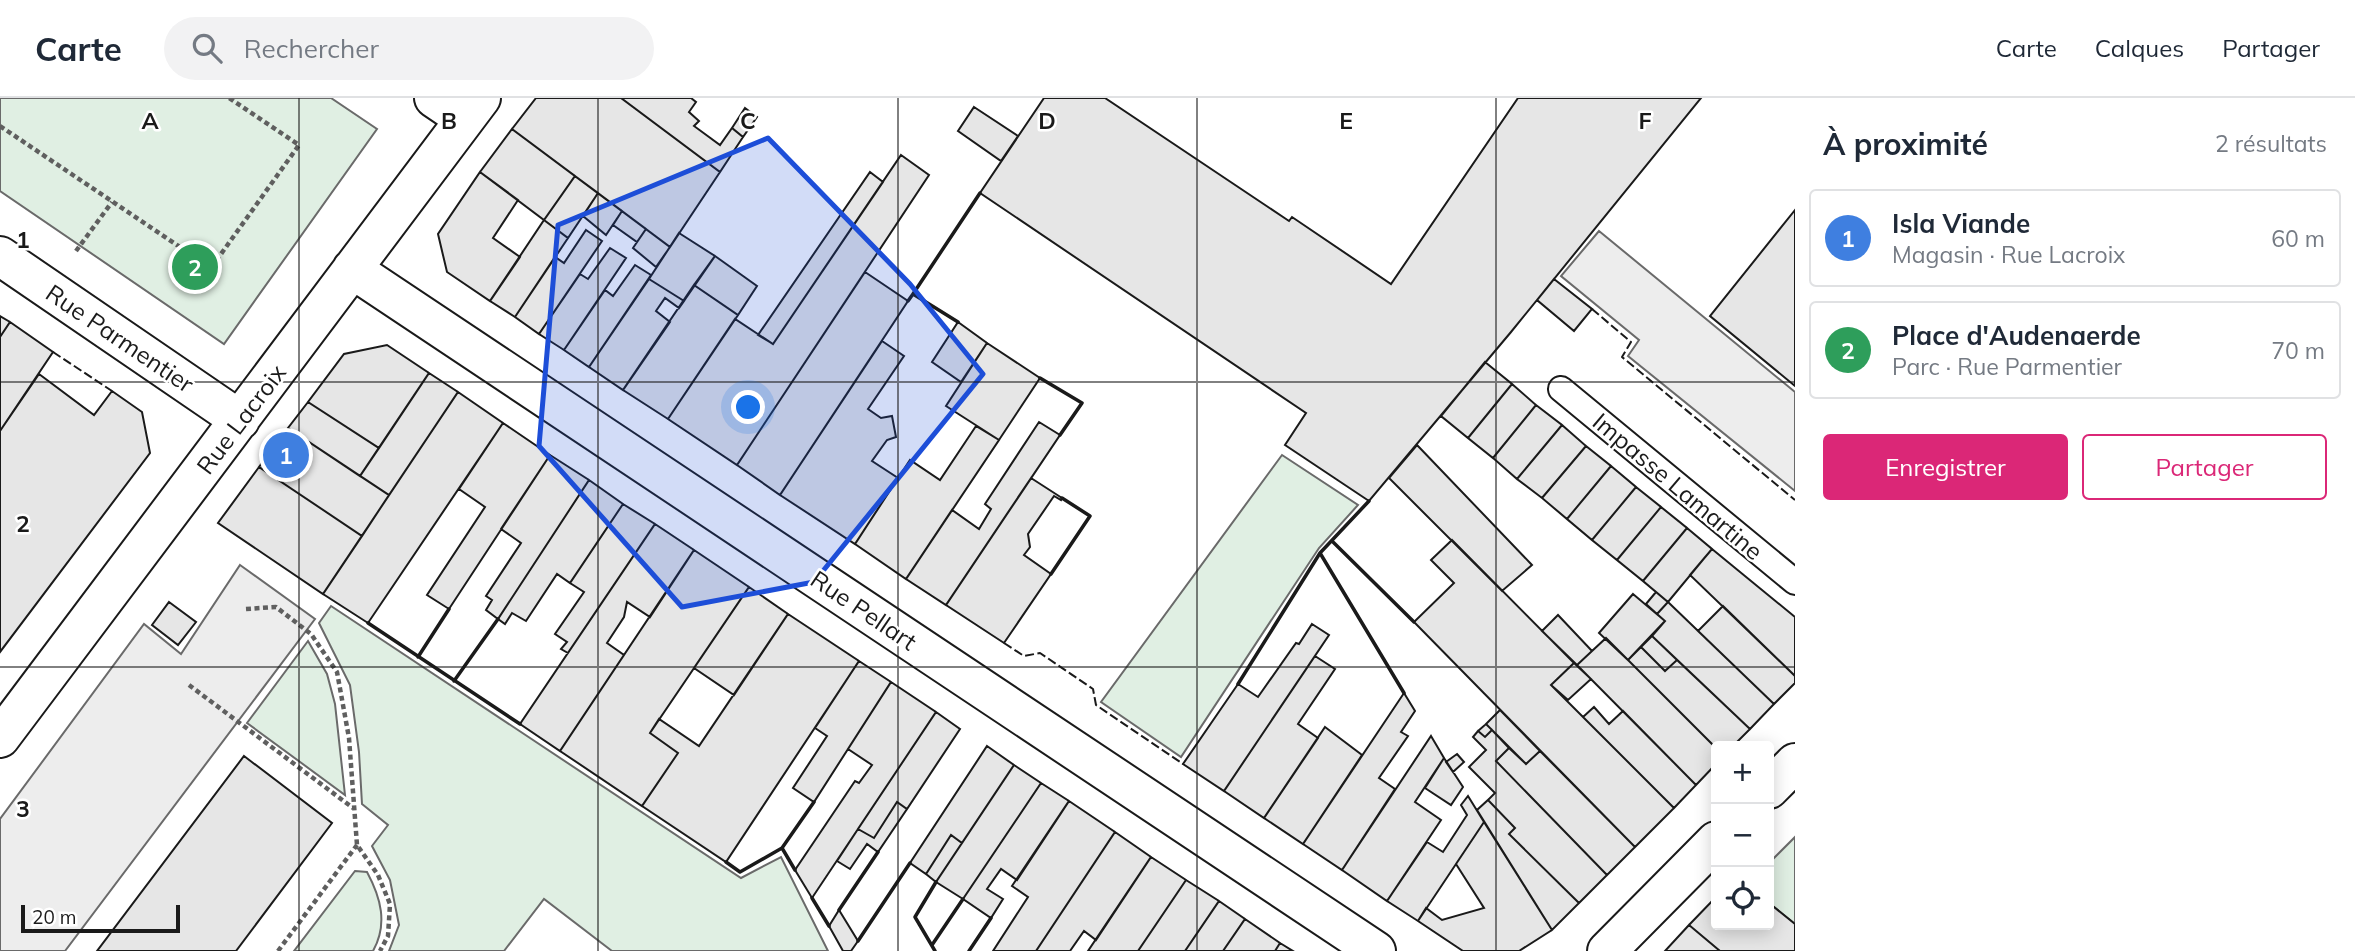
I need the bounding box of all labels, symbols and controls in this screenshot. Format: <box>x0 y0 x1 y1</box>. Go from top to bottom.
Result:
search box <box>164 17 654 80</box>
text: Carte <box>35 28 122 69</box>
icon: search <box>188 29 226 67</box>
text: Rechercher <box>244 32 379 65</box>
text: Carte <box>1996 33 2057 63</box>
text: Calques <box>2095 33 2184 63</box>
text: Partager <box>2222 33 2320 63</box>
text: A <box>141 106 159 135</box>
text: B <box>441 106 457 135</box>
text: C <box>740 106 756 135</box>
text: D <box>1038 106 1056 135</box>
text: E <box>1339 106 1353 135</box>
text: F <box>1638 106 1652 135</box>
text: À proximité <box>1823 125 1988 163</box>
text: 2 résultats <box>2215 129 2327 158</box>
text: Isla Viande <box>1892 207 2030 240</box>
text: 1 <box>1841 224 1855 253</box>
text: 60 m <box>2271 224 2325 253</box>
text: 1 <box>16 225 30 254</box>
text: Magasin · Rue Lacroix <box>1892 240 2125 269</box>
pin: 2 <box>172 241 218 293</box>
street label: Rue Parmentier <box>40 277 200 399</box>
text: Place d'Audenaerde <box>1892 319 2141 352</box>
text: 2 <box>1841 336 1855 365</box>
text: 70 m <box>2271 336 2325 365</box>
text: Parc · Rue Parmentier <box>1892 352 2122 381</box>
street label: Rue Lacroix <box>190 358 292 480</box>
your location <box>731 390 765 424</box>
street label: Impasse Lamartine <box>1587 406 1769 566</box>
pin: 1 <box>263 429 309 481</box>
button: Enregistrer <box>1823 434 2068 500</box>
button: Partager <box>2082 434 2327 500</box>
text: 2 <box>16 509 30 538</box>
street label: Rue Pellart <box>805 564 923 656</box>
map controls <box>1711 741 1774 930</box>
button: + <box>1711 741 1774 804</box>
text: 3 <box>16 794 30 823</box>
button: − <box>1711 804 1774 867</box>
button: locate <box>1711 867 1774 930</box>
scale bar <box>21 902 180 934</box>
text: 20 m <box>32 905 76 929</box>

